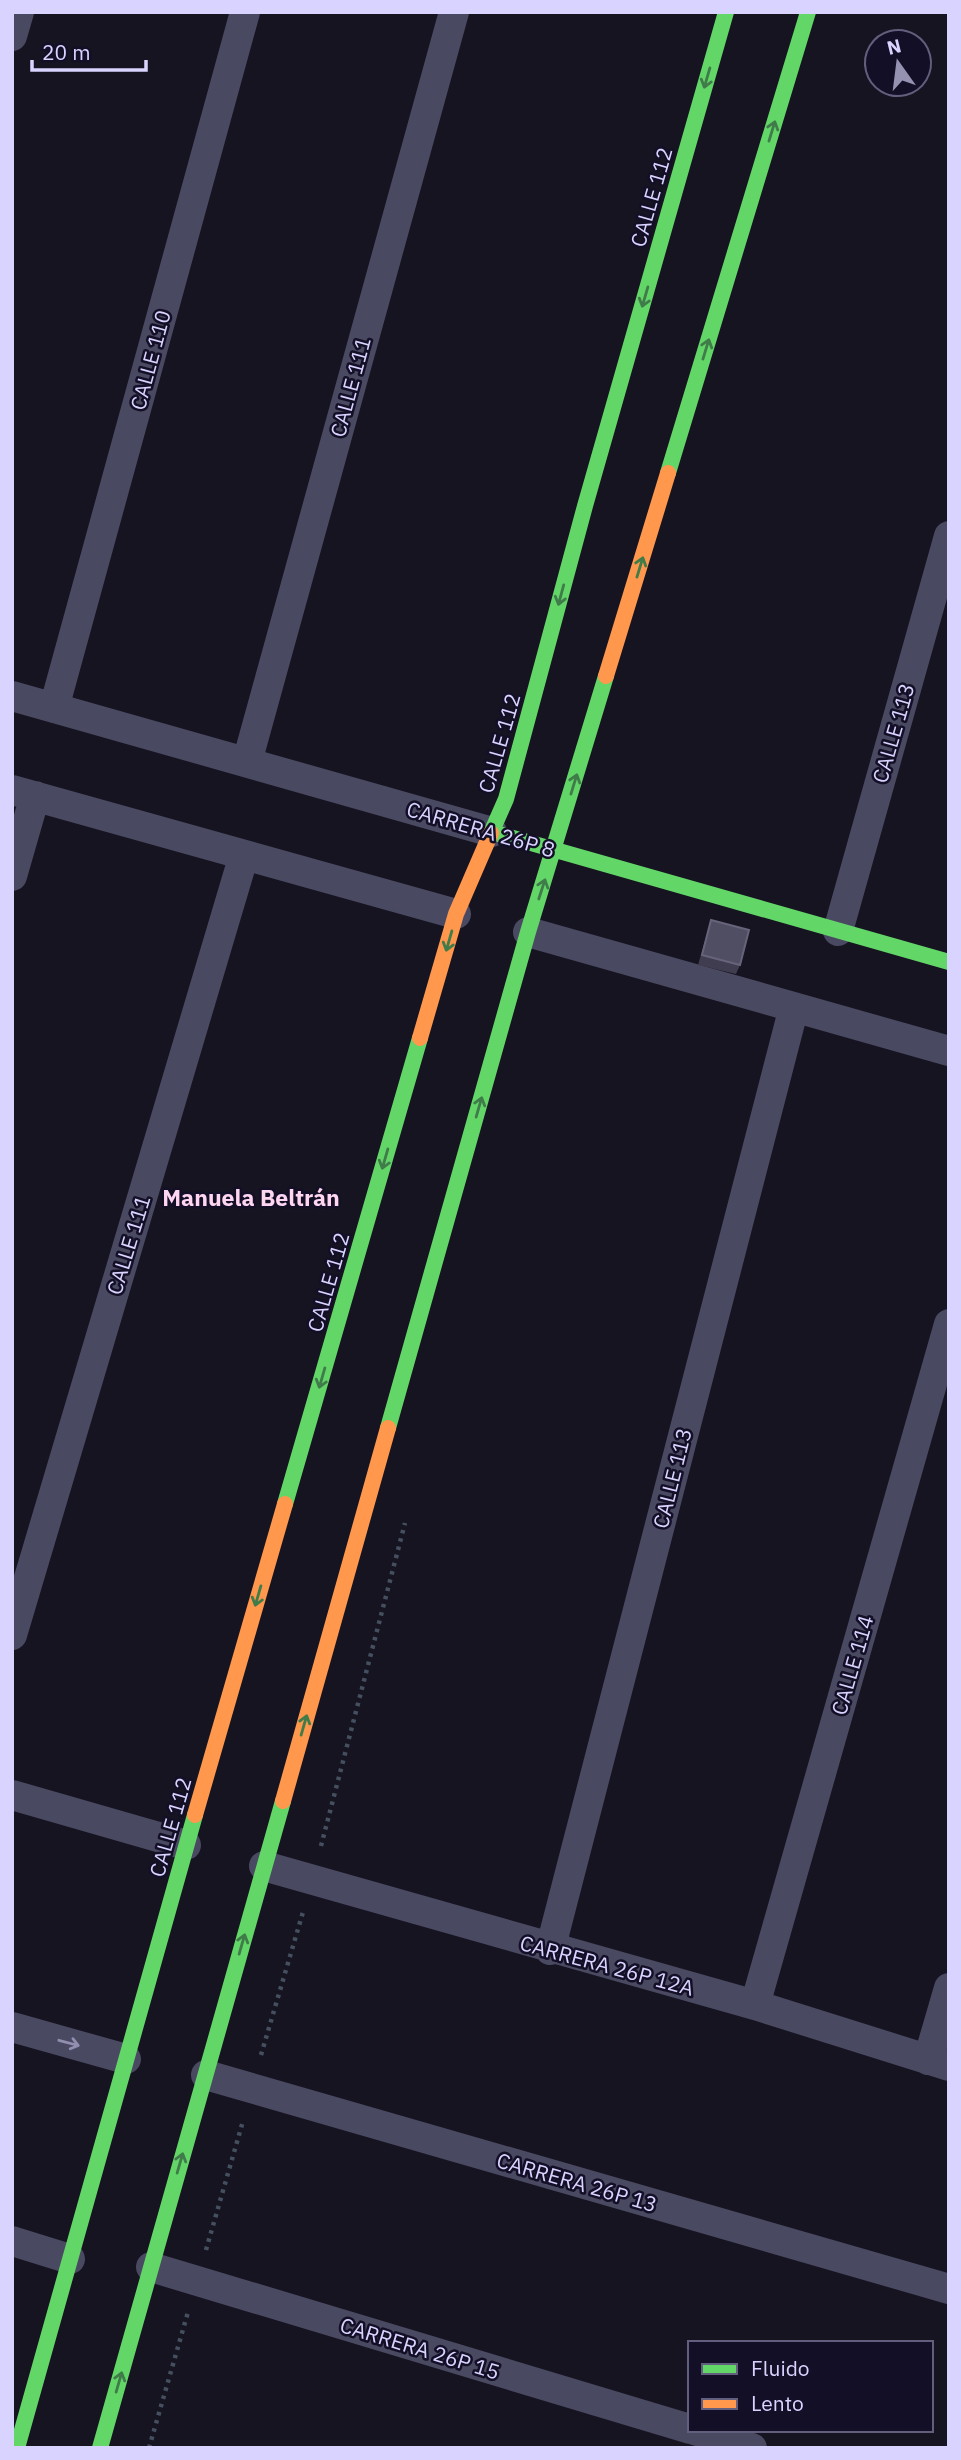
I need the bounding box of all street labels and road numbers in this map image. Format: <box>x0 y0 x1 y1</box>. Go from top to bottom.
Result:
street label: CALLE 112 <box>623 144 679 250</box>
street label: CALLE 110 <box>123 307 177 413</box>
street label: CALLE 111 <box>323 334 377 440</box>
street label: CALLE 113 <box>865 680 921 786</box>
street label: CALLE 112 <box>471 690 527 796</box>
street label: CARRERA 26P 8 <box>404 794 558 864</box>
street label: CALLE 111 <box>100 1192 156 1298</box>
street label: CALLE 112 <box>300 1229 356 1335</box>
street label: CALLE 113 <box>646 1425 698 1531</box>
street label: CALLE 114 <box>824 1612 880 1718</box>
street label: CALLE 112 <box>142 1774 198 1880</box>
street label: CARRERA 26P 12A <box>517 1928 697 2002</box>
street label: CARRERA 26P 13 <box>494 2146 660 2218</box>
street label: CARRERA 26P 15 <box>337 2310 503 2386</box>

